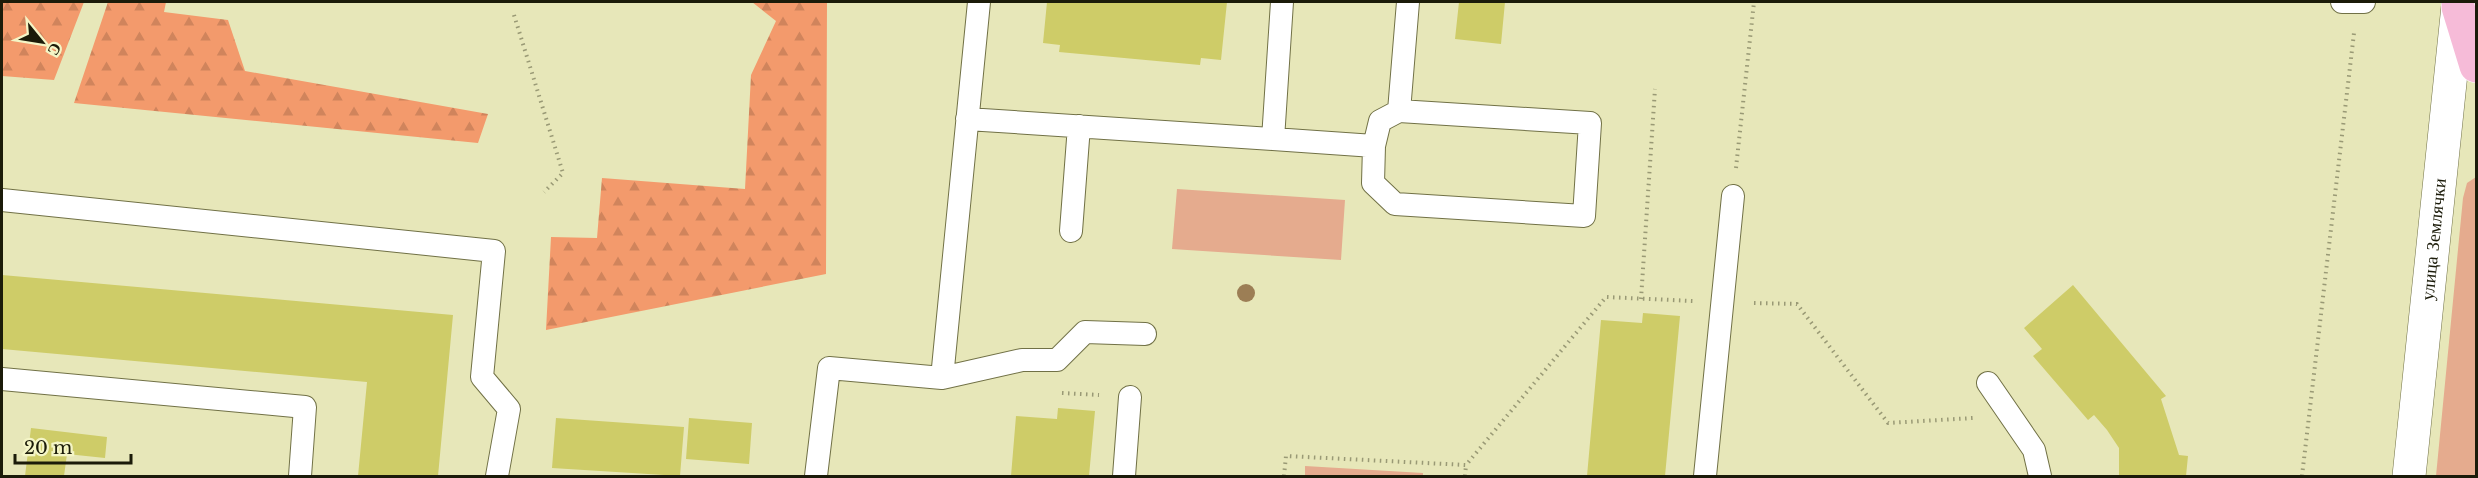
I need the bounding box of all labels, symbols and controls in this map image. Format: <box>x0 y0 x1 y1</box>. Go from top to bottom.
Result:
north arrow <box>12 12 72 72</box>
text: С <box>43 39 67 60</box>
street label: улица Землячки <box>2416 177 2451 301</box>
scale bar <box>15 427 130 465</box>
text: 20 m <box>24 437 72 459</box>

